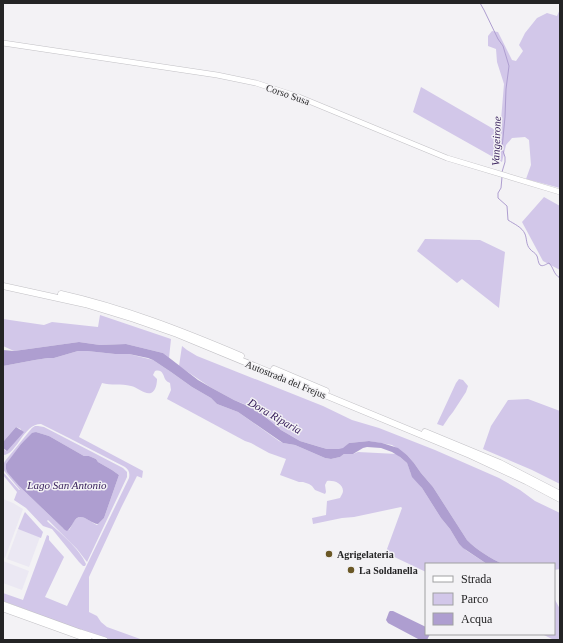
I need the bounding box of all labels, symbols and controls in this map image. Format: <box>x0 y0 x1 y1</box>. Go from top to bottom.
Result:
street label: Corso Susa <box>265 82 312 107</box>
water label: Vangeirone <box>489 116 503 166</box>
street label: Autostrada del Frejus <box>244 358 328 401</box>
water label: Dora Riparia <box>245 395 304 436</box>
water label: Lago San Antonio <box>26 479 107 491</box>
marker: Agrigelateria <box>324 549 334 559</box>
place label: Agrigelateria <box>337 549 394 560</box>
legend <box>425 563 555 635</box>
marker: La Soldanella <box>346 565 356 575</box>
place label: La Soldanella <box>359 565 418 576</box>
text: Strada <box>461 572 492 586</box>
text: Parco <box>461 592 488 606</box>
text: Acqua <box>461 612 493 626</box>

